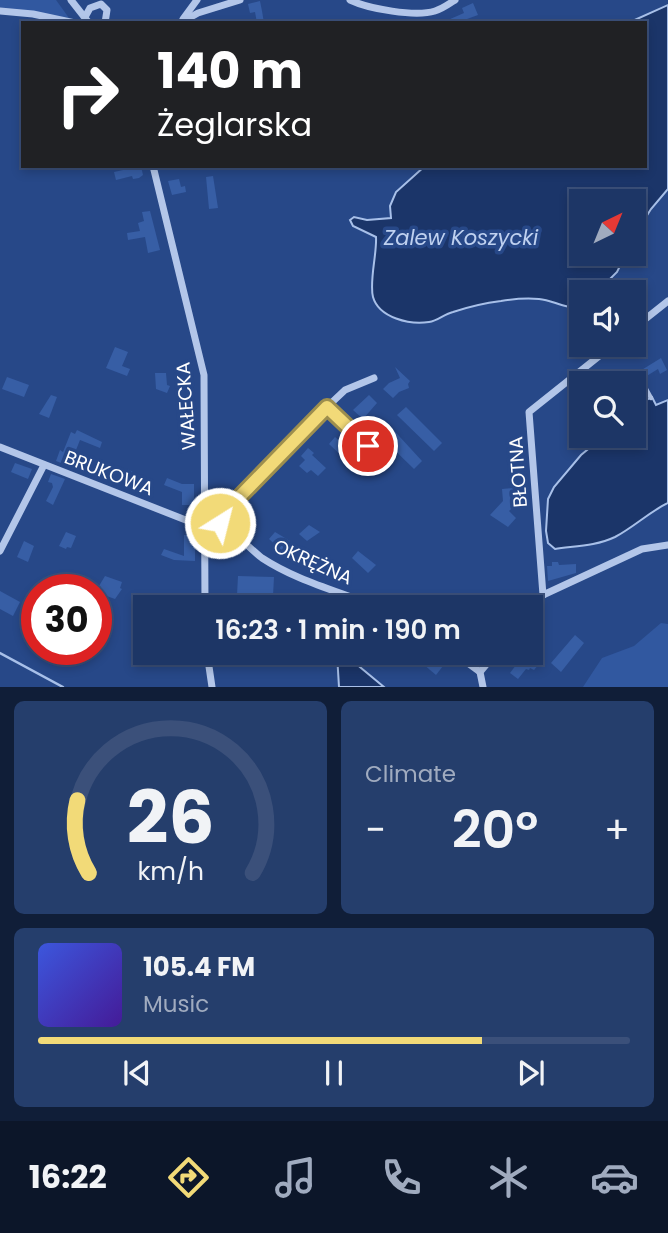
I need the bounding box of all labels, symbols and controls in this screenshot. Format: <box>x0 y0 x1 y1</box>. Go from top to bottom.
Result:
text: 140 m <box>157 37 303 105</box>
icon: right <box>42 49 133 140</box>
text: Żeglarska <box>157 102 312 147</box>
north arrow <box>569 189 646 266</box>
map controls <box>569 189 646 448</box>
water label: Zalew Koszycki <box>383 223 539 252</box>
button: sound <box>569 280 646 357</box>
street label: WAŁECKA <box>169 361 203 451</box>
button: search <box>569 371 646 448</box>
pin <box>338 416 398 476</box>
icon: arrive <box>349 427 387 465</box>
street label: BŁOTNA <box>502 435 534 509</box>
street label: BRUKOWA <box>60 444 158 502</box>
position arrow <box>183 486 257 560</box>
street label: OKRĘŻNA <box>269 533 357 592</box>
speed limit sign: 30 <box>21 574 112 665</box>
text: 16:23 · 1 min · 190 m <box>215 612 461 648</box>
text: Climate <box>365 758 456 790</box>
text: 26 <box>127 768 214 869</box>
text: 20° <box>452 793 538 866</box>
text: − <box>365 803 386 856</box>
text: + <box>604 803 630 856</box>
text: km/h <box>137 854 204 889</box>
text: 105.4 FM <box>143 949 255 985</box>
text: Music <box>143 988 209 1020</box>
icon: previous <box>118 1054 156 1092</box>
icon: pause <box>315 1054 353 1092</box>
icon: next <box>512 1054 550 1092</box>
icon: directions <box>164 1153 213 1202</box>
icon: music <box>271 1153 320 1202</box>
icon: phone <box>377 1153 426 1202</box>
icon: climate <box>484 1153 533 1202</box>
icon: car <box>590 1153 639 1202</box>
text: 16:22 <box>29 1154 107 1199</box>

